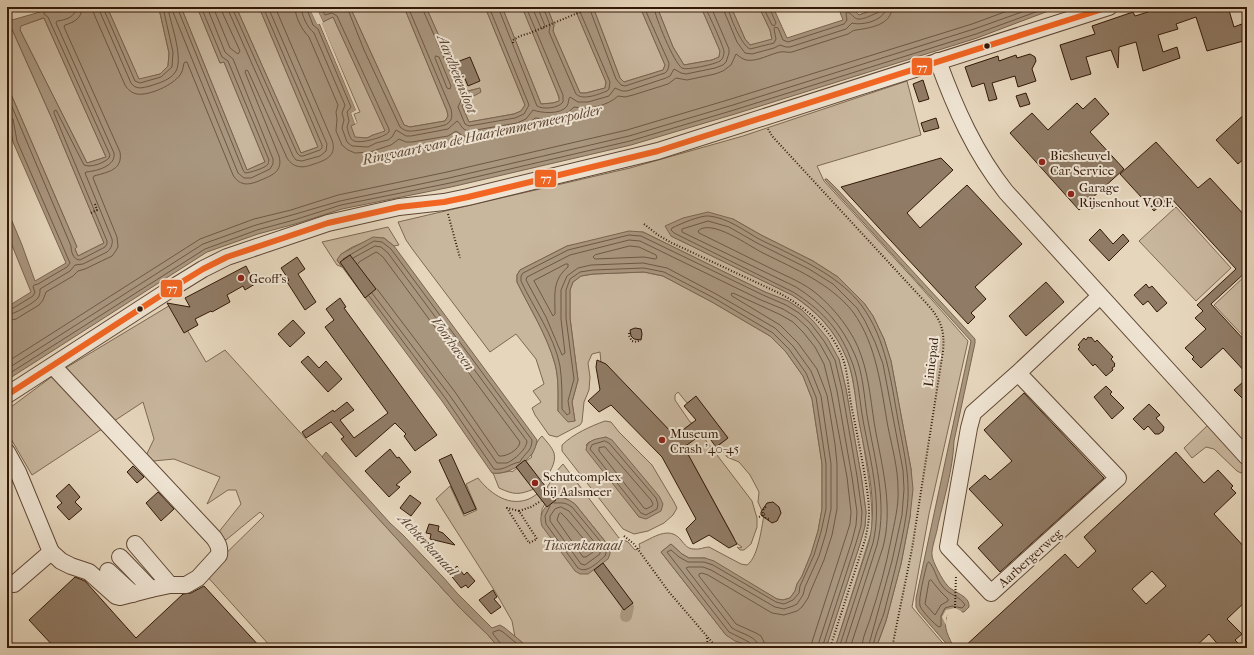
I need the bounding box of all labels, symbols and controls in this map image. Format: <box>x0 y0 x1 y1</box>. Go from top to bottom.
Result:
water label: Aardbeiensloot <box>433 30 481 117</box>
unlabelled marker <box>982 41 992 51</box>
line badge: 77 <box>911 57 933 76</box>
text: 77 <box>916 61 928 74</box>
water label: Ringvaart van de Haarlemmermeerpolder <box>360 101 605 169</box>
place label: Biesheuvel Car Service <box>1050 148 1115 178</box>
marker: Biesheuvel Car Service <box>1037 157 1047 167</box>
line badge: 77 <box>534 169 557 188</box>
text: 77 <box>540 172 552 185</box>
place label: Garage Rijsenhout V.O.F. <box>1079 180 1174 210</box>
marker: Garage Rijsenhout V.O.F. <box>1066 189 1076 199</box>
place label: Geoff's <box>249 271 287 286</box>
marker: Geoff's <box>236 273 246 283</box>
line badge: 77 <box>160 279 183 298</box>
text: 77 <box>166 282 178 295</box>
unlabelled marker <box>135 304 145 314</box>
water label: Voorhaven <box>428 314 478 374</box>
street label: Liniepad <box>921 336 942 387</box>
place label: Museum Crash '40-45 <box>670 426 739 456</box>
marker: Museum Crash '40-45 <box>657 435 667 445</box>
place label: Schutcomplex bij Aalsmeer <box>542 469 621 499</box>
marker: Schutcomplex bij Aalsmeer <box>530 478 540 488</box>
water label: Achterkanaal <box>394 509 462 581</box>
street label: Aarbergerweg <box>994 525 1066 591</box>
water label: Tussenkanaal <box>543 537 623 554</box>

